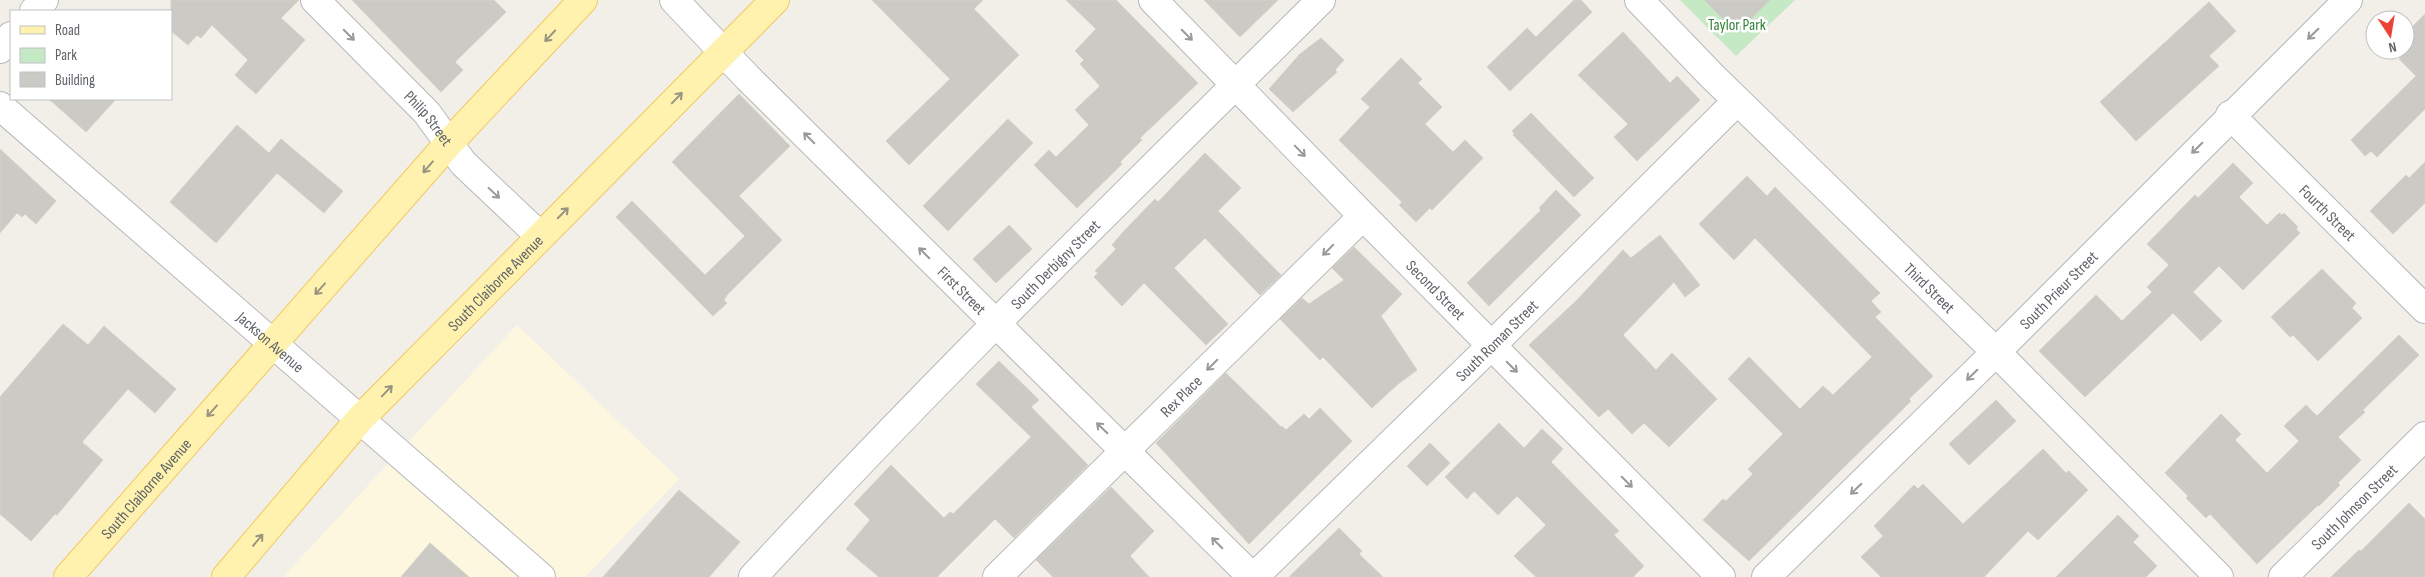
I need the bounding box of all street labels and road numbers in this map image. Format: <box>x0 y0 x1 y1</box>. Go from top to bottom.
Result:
street label: Philip Street <box>399 87 456 150</box>
street label: Fourth Street <box>2295 181 2359 246</box>
street label: South Derbigny Street <box>1007 216 1105 314</box>
street label: South Claiborne Avenue <box>445 232 548 336</box>
street label: South Prieur Street <box>2016 247 2103 334</box>
street label: Second Street <box>1401 257 1469 325</box>
street label: Third Street <box>1899 260 1958 318</box>
street label: First Street <box>933 263 989 319</box>
street label: South Roman Street <box>1453 296 1543 386</box>
street label: Jackson Avenue <box>232 308 307 377</box>
street label: Rex Place <box>1157 372 1206 421</box>
street label: South Claiborne Avenue <box>98 435 196 543</box>
street label: South Johnson Street <box>2308 461 2402 554</box>

